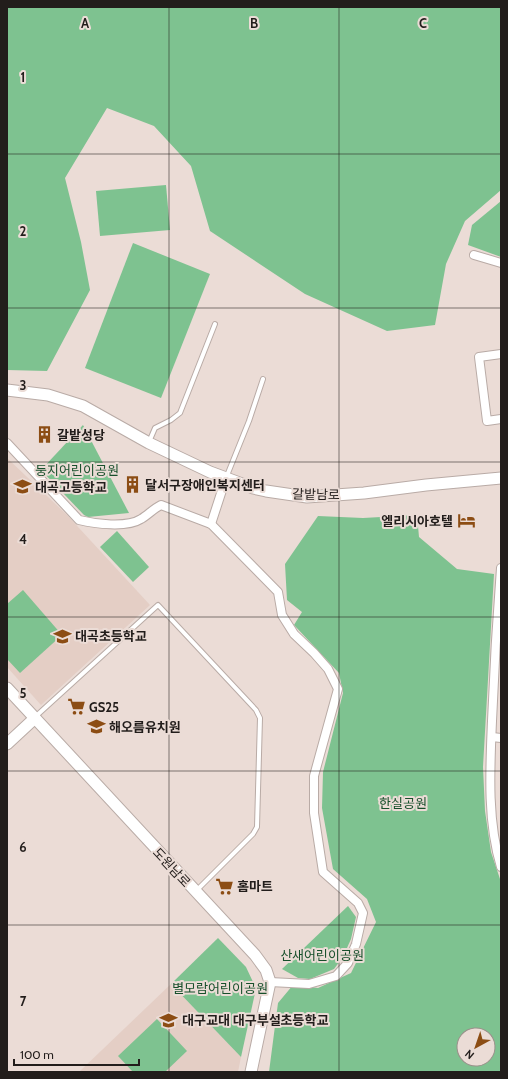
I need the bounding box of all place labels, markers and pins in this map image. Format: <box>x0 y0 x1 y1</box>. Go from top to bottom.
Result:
building icon: 갈밭성당 <box>34 425 54 445</box>
place label: 갈밭성당 <box>57 427 105 443</box>
building icon: 달서구장애인복지센터 <box>122 475 142 495</box>
school or university icon: 대곡고등학교 <box>12 477 32 497</box>
place label: 달서구장애인복지센터 <box>145 477 265 493</box>
place label: 대곡고등학교 <box>35 479 107 495</box>
hotel icon: 엘리시아호텔 <box>456 511 476 531</box>
place label: 엘리시아호텔 <box>381 513 453 529</box>
school or university icon: 대곡초등학교 <box>52 626 72 646</box>
place label: 대곡초등학교 <box>75 628 147 644</box>
supermarket icon: GS25 <box>66 697 86 717</box>
place label: GS25 <box>89 699 119 715</box>
school or university icon: 해오름유치원 <box>86 717 106 737</box>
place label: 해오름유치원 <box>109 719 181 735</box>
supermarket icon: 홈마트 <box>214 876 234 896</box>
place label: 홈마트 <box>237 878 273 894</box>
school or university icon: 대구교대 대구부설초등학교 <box>159 1010 179 1030</box>
place label: 대구교대 대구부설초등학교 <box>182 1012 328 1028</box>

